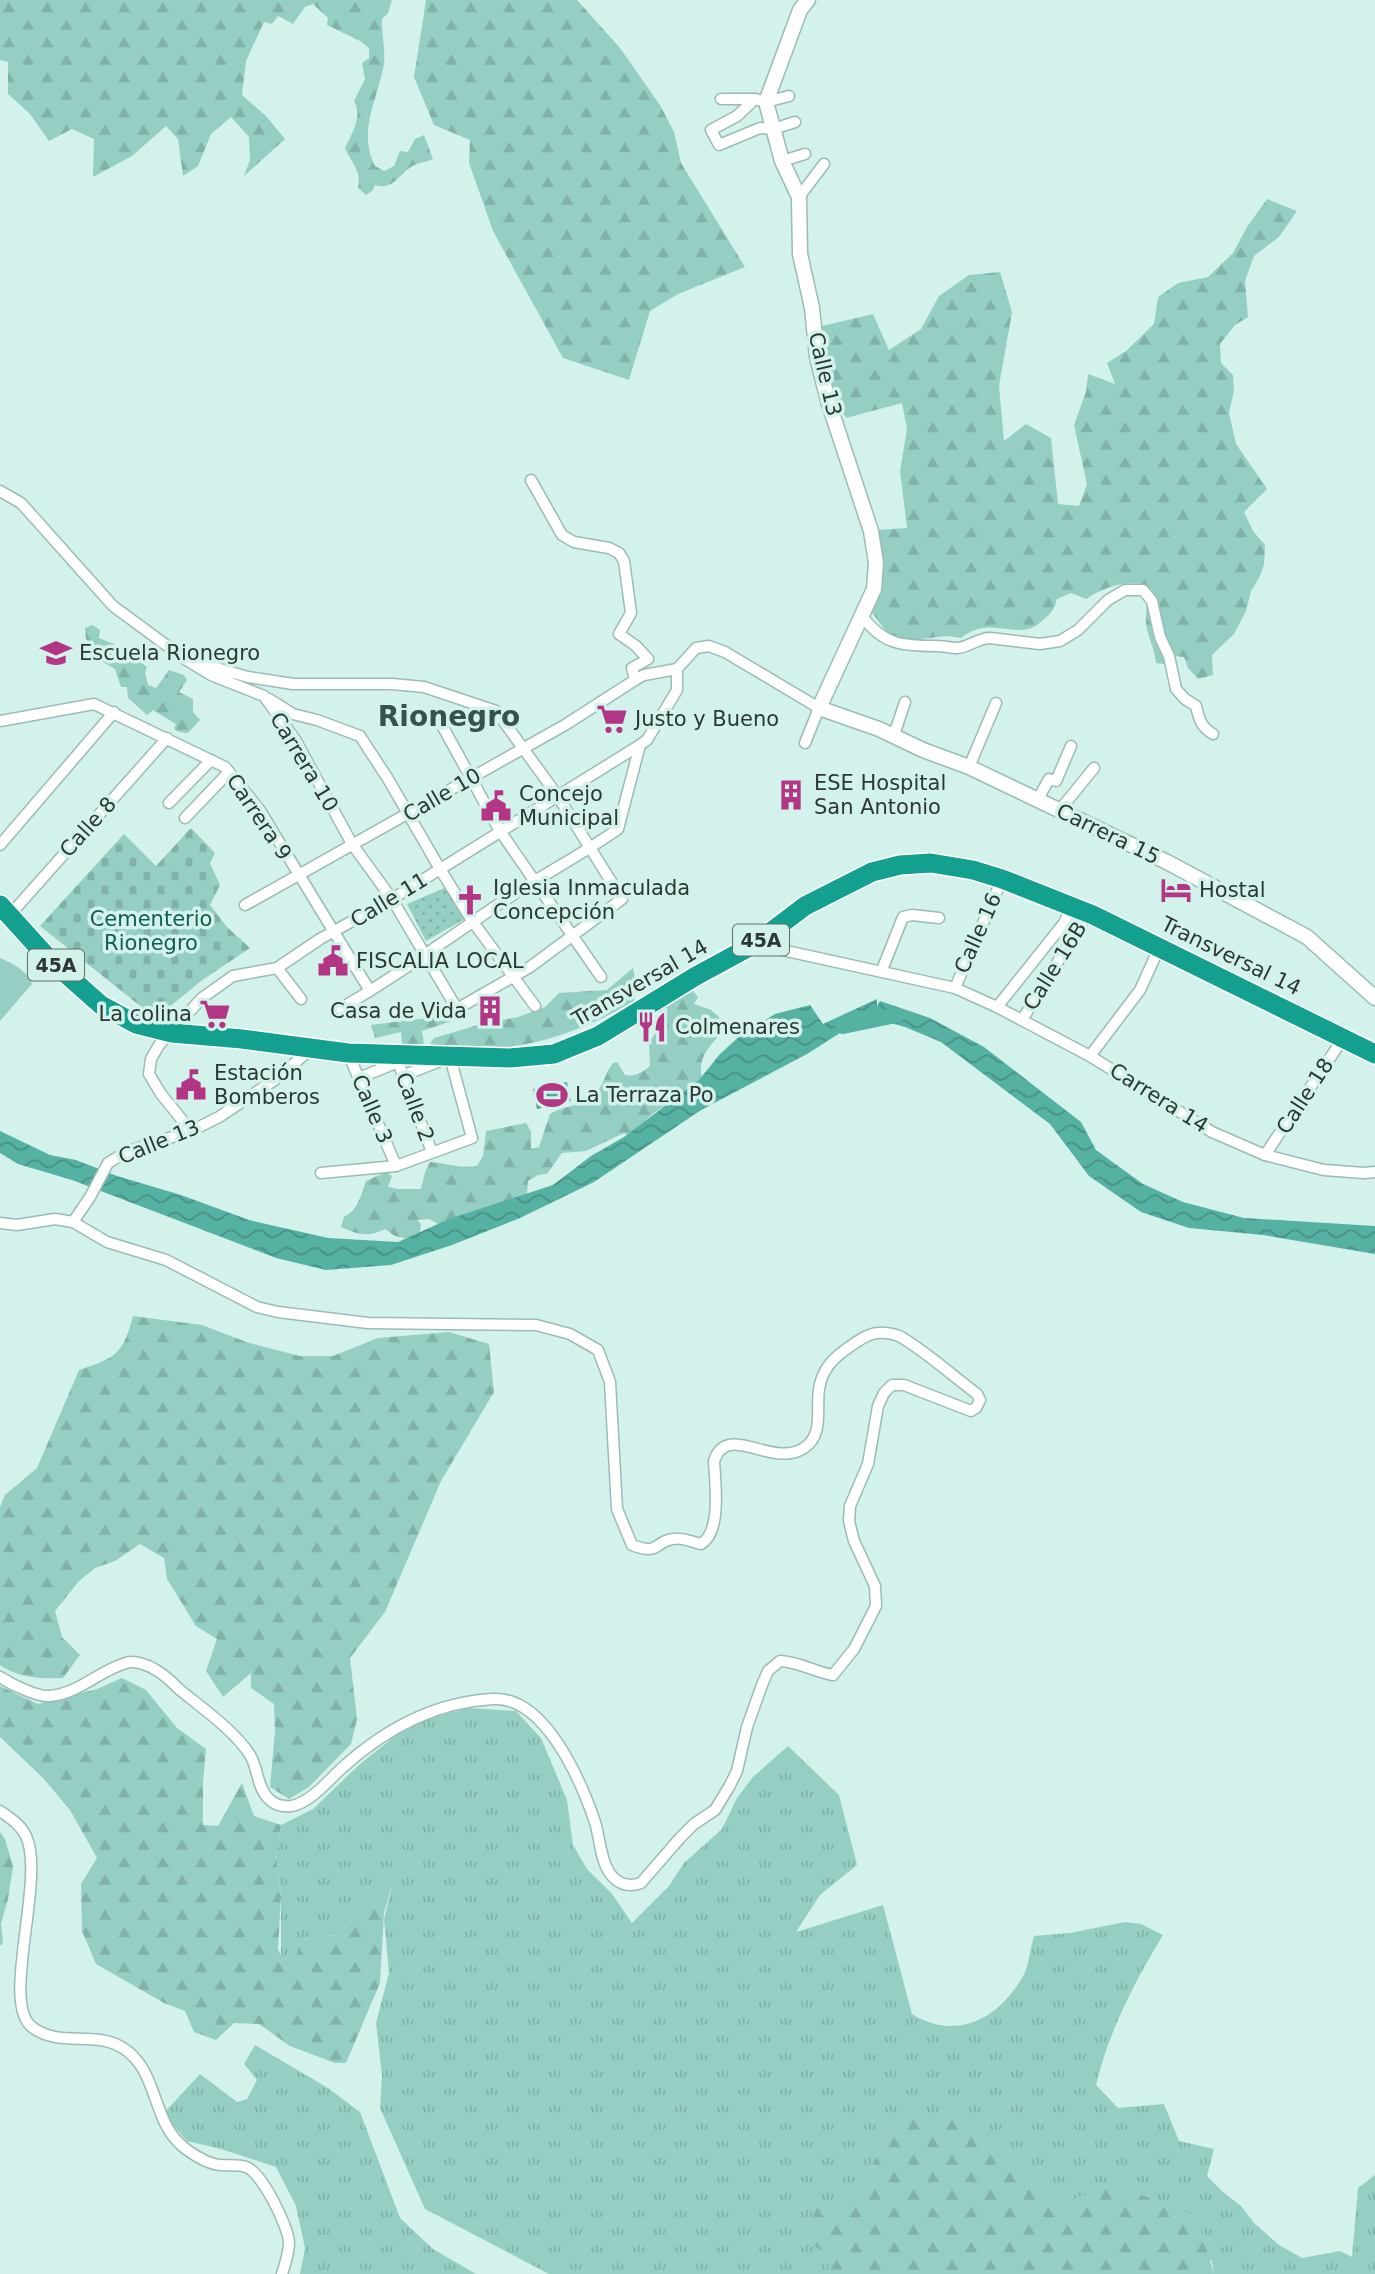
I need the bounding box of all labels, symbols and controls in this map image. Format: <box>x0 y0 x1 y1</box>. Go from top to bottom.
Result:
street label: Calle 13 <box>804 330 846 418</box>
school or university icon: Escuela Rionegro <box>39 636 73 670</box>
place label: Escuela Rionegro <box>79 641 260 665</box>
district label: Rionegro <box>378 700 520 733</box>
supermarket icon: Justo y Bueno <box>595 702 629 736</box>
place label: Justo y Bueno <box>633 707 779 731</box>
street label: Carrera 10 <box>265 708 343 816</box>
street label: Calle 10 <box>399 763 485 827</box>
street label: Carrera 9 <box>222 769 296 865</box>
place label: ESE Hospital San Antonio <box>814 771 946 819</box>
building icon: ESE Hospital San Antonio <box>774 778 808 812</box>
place label: Concejo Municipal <box>519 782 619 830</box>
public building icon: Concejo Municipal <box>479 789 513 823</box>
street label: Calle 8 <box>55 792 121 862</box>
street label: Carrera 15 <box>1052 799 1164 869</box>
street label: Calle 11 <box>346 868 432 932</box>
hotel icon: Hostal <box>1159 873 1193 907</box>
place label: Iglesia Inmaculada Concepción <box>493 876 690 924</box>
place label: Hostal <box>1199 878 1266 902</box>
church icon: Iglesia Inmaculada Concepción <box>453 883 487 917</box>
street label: Calle 16 <box>950 889 1006 977</box>
park label: Cementerio Rionegro <box>90 907 212 955</box>
street label: Transversal 14 <box>1156 911 1305 1000</box>
street label: Calle 16B <box>1018 917 1092 1015</box>
road number: 45A <box>733 924 789 956</box>
street label: Transversal 14 <box>567 934 712 1032</box>
public building icon: FISCALIA LOCAL <box>316 944 350 978</box>
place label: FISCALIA LOCAL <box>356 949 524 973</box>
road number: 45A <box>28 950 84 981</box>
building icon: Casa de Vida <box>473 994 507 1028</box>
supermarket icon: La colina <box>198 997 232 1031</box>
place label: Casa de Vida <box>330 999 467 1023</box>
place label: La colina <box>99 1002 192 1026</box>
restaurant icon: Colmenares <box>635 1010 669 1044</box>
place label: Colmenares <box>675 1015 800 1039</box>
street label: Calle 18 <box>1272 1054 1338 1138</box>
street label: Carrera 14 <box>1105 1058 1213 1138</box>
place label: Estación Bomberos <box>214 1061 320 1109</box>
public building icon: Estación Bomberos <box>174 1068 208 1102</box>
street label: Calle 2 <box>391 1069 439 1145</box>
street label: Calle 3 <box>347 1071 397 1147</box>
sports icon: La Terraza Po <box>535 1078 569 1112</box>
place label: La Terraza Po <box>575 1083 714 1107</box>
street label: Calle 13 <box>115 1115 203 1169</box>

